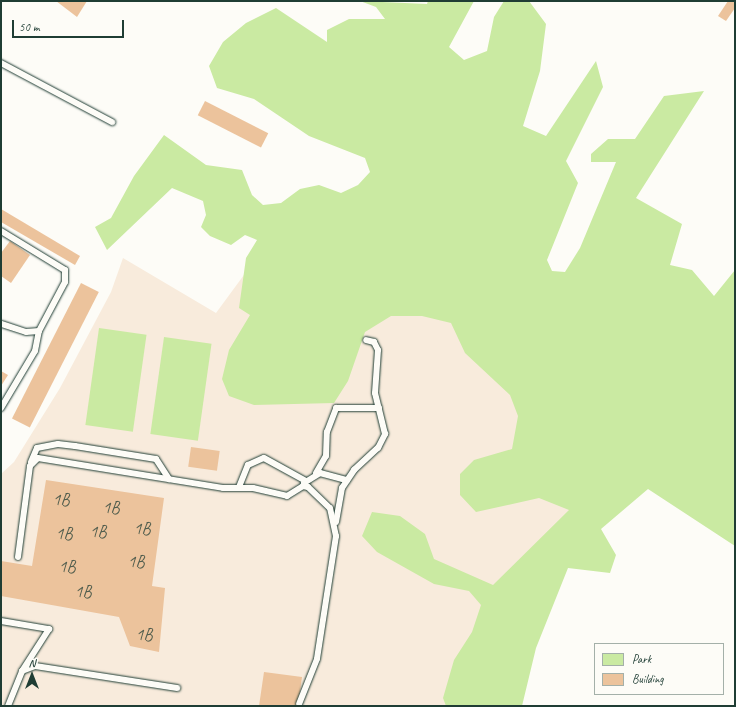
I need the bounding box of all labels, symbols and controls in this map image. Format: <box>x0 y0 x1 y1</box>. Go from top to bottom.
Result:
scale bar <box>14 12 126 38</box>
text: 50 m <box>19 19 39 35</box>
house number: 1B <box>53 490 69 510</box>
house number: 1B <box>103 498 119 518</box>
house number: 1B <box>134 519 150 539</box>
house number: 1B <box>90 522 106 542</box>
house number: 1B <box>56 524 72 544</box>
house number: 1B <box>128 552 144 572</box>
house number: 1B <box>59 557 75 577</box>
house number: 1B <box>75 582 91 602</box>
house number: 1B <box>136 625 152 645</box>
legend <box>594 643 724 695</box>
text: Park <box>632 651 651 667</box>
north arrow <box>12 655 52 695</box>
text: N <box>29 656 35 670</box>
text: Building <box>632 671 664 687</box>

